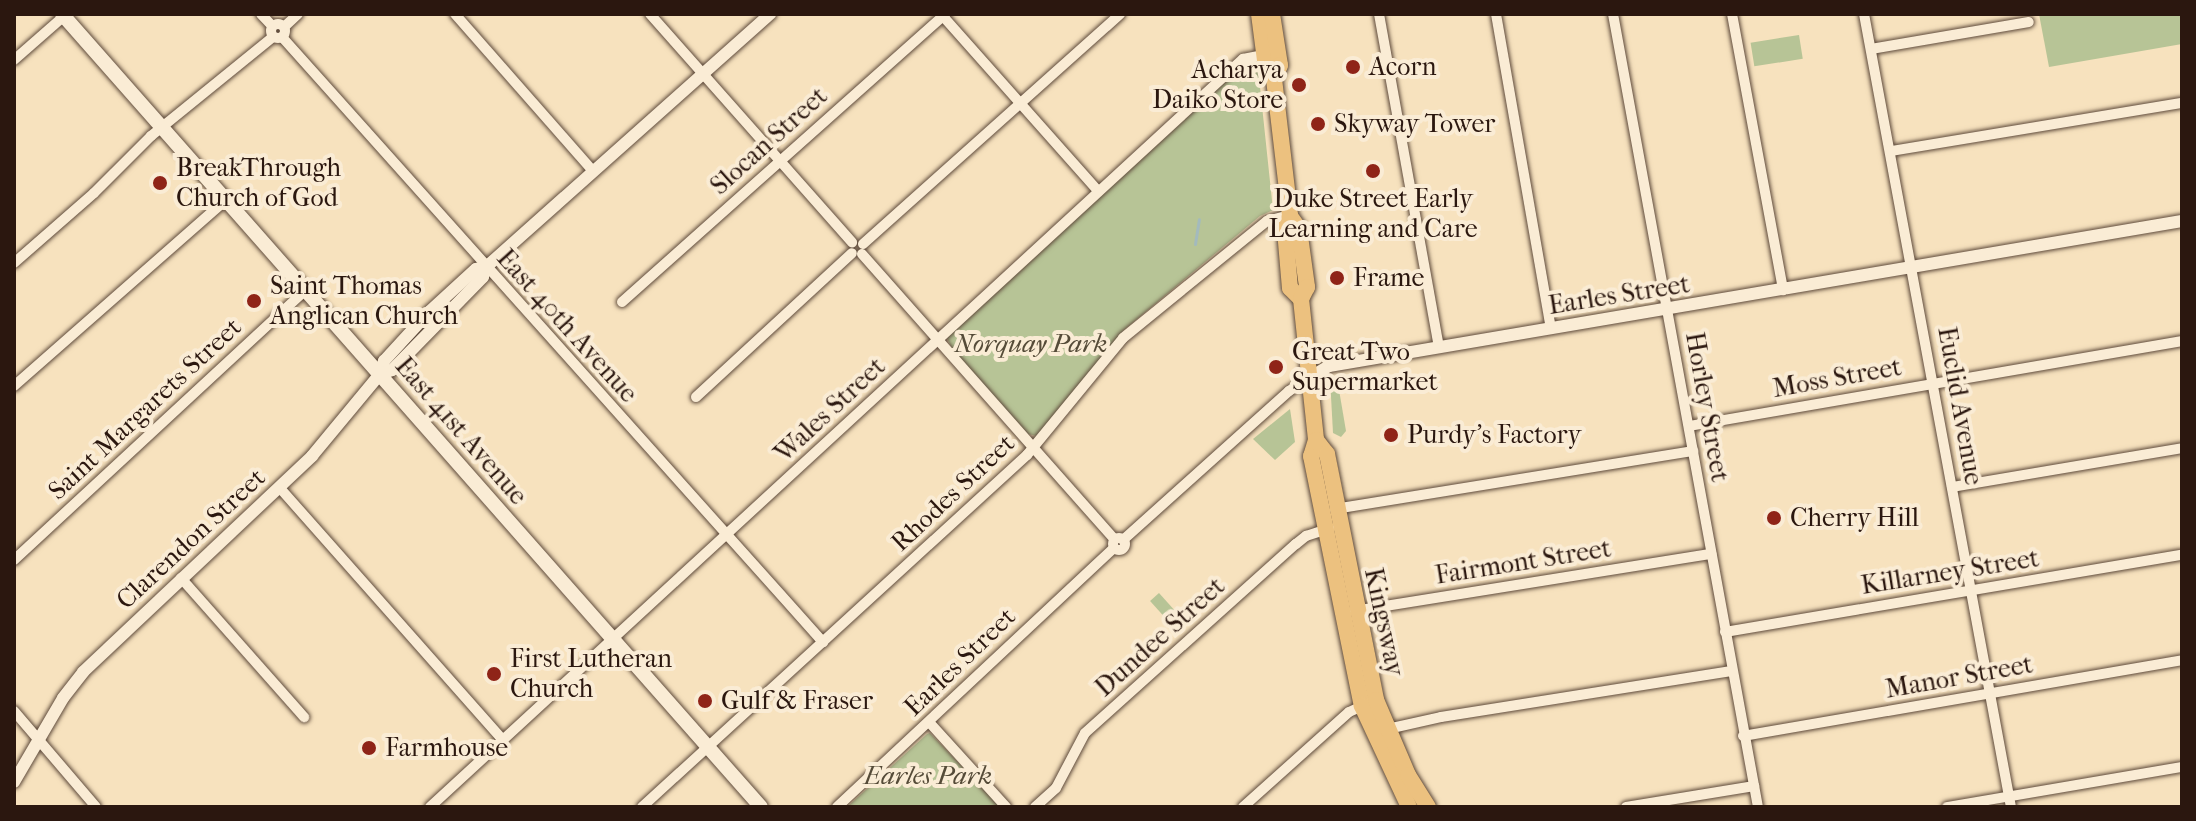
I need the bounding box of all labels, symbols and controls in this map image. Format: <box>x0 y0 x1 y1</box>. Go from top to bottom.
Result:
place label: Acorn <box>1369 51 1436 83</box>
place label: Acharya Daiko Store <box>1152 54 1283 116</box>
marker: Acorn <box>1344 58 1362 76</box>
marker: Acharya Daiko Store <box>1290 76 1308 94</box>
street label: Slocan Street <box>704 80 834 202</box>
place label: Skyway Tower <box>1334 108 1495 140</box>
marker: Skyway Tower <box>1309 115 1327 133</box>
place label: BreakThrough Church of God <box>176 152 341 214</box>
marker: Duke Street Early Learning and Care <box>1364 162 1382 180</box>
marker: BreakThrough Church of God <box>151 174 169 192</box>
place label: Duke Street Early Learning and Care <box>1268 183 1478 244</box>
street label: East 40th Avenue <box>490 243 644 409</box>
place label: Frame <box>1353 262 1424 294</box>
street label: Earles Street <box>1546 268 1692 322</box>
marker: Frame <box>1328 269 1346 287</box>
place label: Saint Thomas Anglican Church <box>270 270 458 332</box>
marker: Saint Thomas Anglican Church <box>245 292 263 310</box>
street label: Saint Margarets Street <box>42 312 248 506</box>
street label: Euclid Avenue <box>1931 324 1989 488</box>
park label: Norquay Park <box>955 328 1107 360</box>
street label: Horley Street <box>1678 330 1736 484</box>
place label: Great Two Supermarket <box>1292 336 1438 398</box>
street label: East 41st Avenue <box>388 351 534 511</box>
street label: Wales Street <box>768 351 892 469</box>
street label: Moss Street <box>1770 351 1904 405</box>
marker: Great Two Supermarket <box>1267 358 1285 376</box>
place label: Purdy's Factory <box>1407 419 1581 451</box>
marker: Purdy's Factory <box>1382 426 1400 444</box>
street label: Rhodes Street <box>885 428 1021 558</box>
street label: Clarendon Street <box>110 462 272 616</box>
place label: Cherry Hill <box>1790 502 1919 534</box>
marker: Cherry Hill <box>1765 509 1783 527</box>
street label: Fairmont Street <box>1433 533 1613 591</box>
street label: Killarney Street <box>1859 543 2041 601</box>
street label: Kingsway <box>1357 565 1411 679</box>
street label: Dundee Street <box>1089 571 1231 703</box>
street label: Earles Street <box>898 601 1022 723</box>
place label: First Lutheran Church <box>510 643 672 704</box>
street label: Manor Street <box>1883 649 2035 705</box>
marker: First Lutheran Church <box>485 665 503 683</box>
place label: Gulf & Fraser <box>721 685 873 717</box>
marker: Gulf & Fraser <box>696 692 714 710</box>
place label: Farmhouse <box>385 732 508 764</box>
marker: Farmhouse <box>360 739 378 757</box>
park label: Earles Park <box>864 760 992 792</box>

